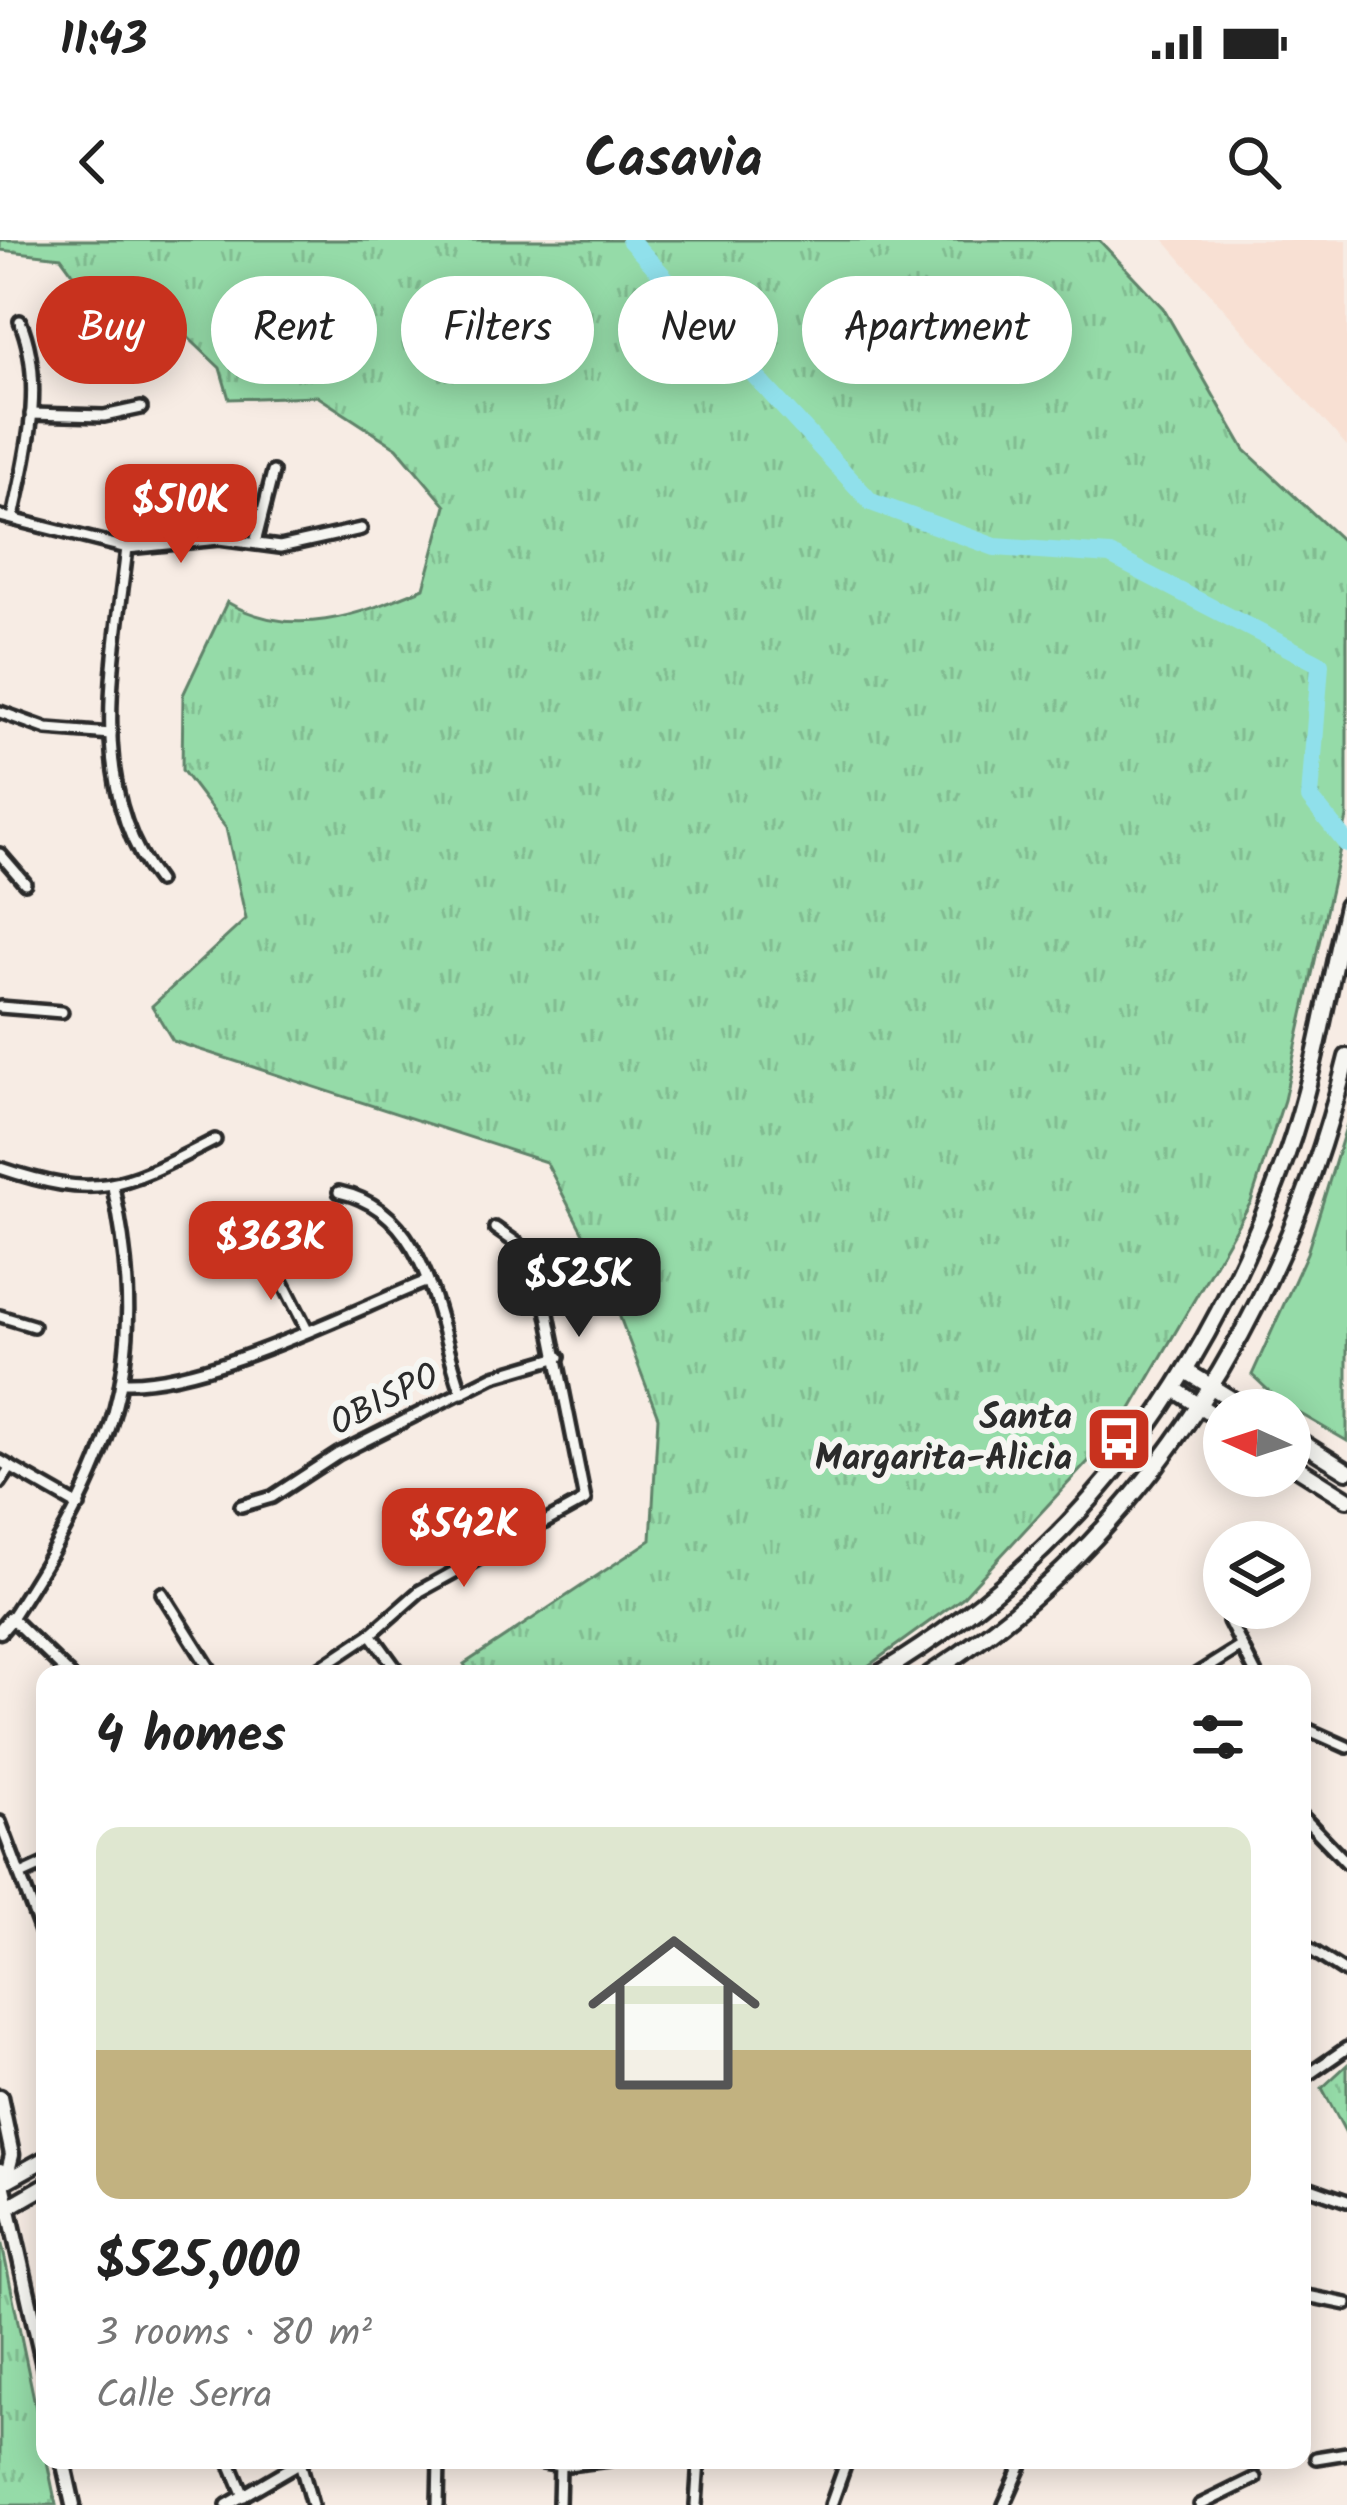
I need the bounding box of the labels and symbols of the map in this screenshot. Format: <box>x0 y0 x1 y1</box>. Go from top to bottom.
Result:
pin: $510K <box>97 464 265 566</box>
pin: $363K <box>187 1201 355 1303</box>
pin: $525K <box>495 1238 663 1340</box>
street label: OBISPO <box>320 1349 450 1453</box>
north arrow <box>1203 1389 1311 1497</box>
place label: Santa Margarita-Alicia <box>815 1390 1072 1488</box>
bus stop icon: Santa Margarita-Alicia <box>1084 1404 1154 1474</box>
pin: $542K <box>380 1488 548 1590</box>

